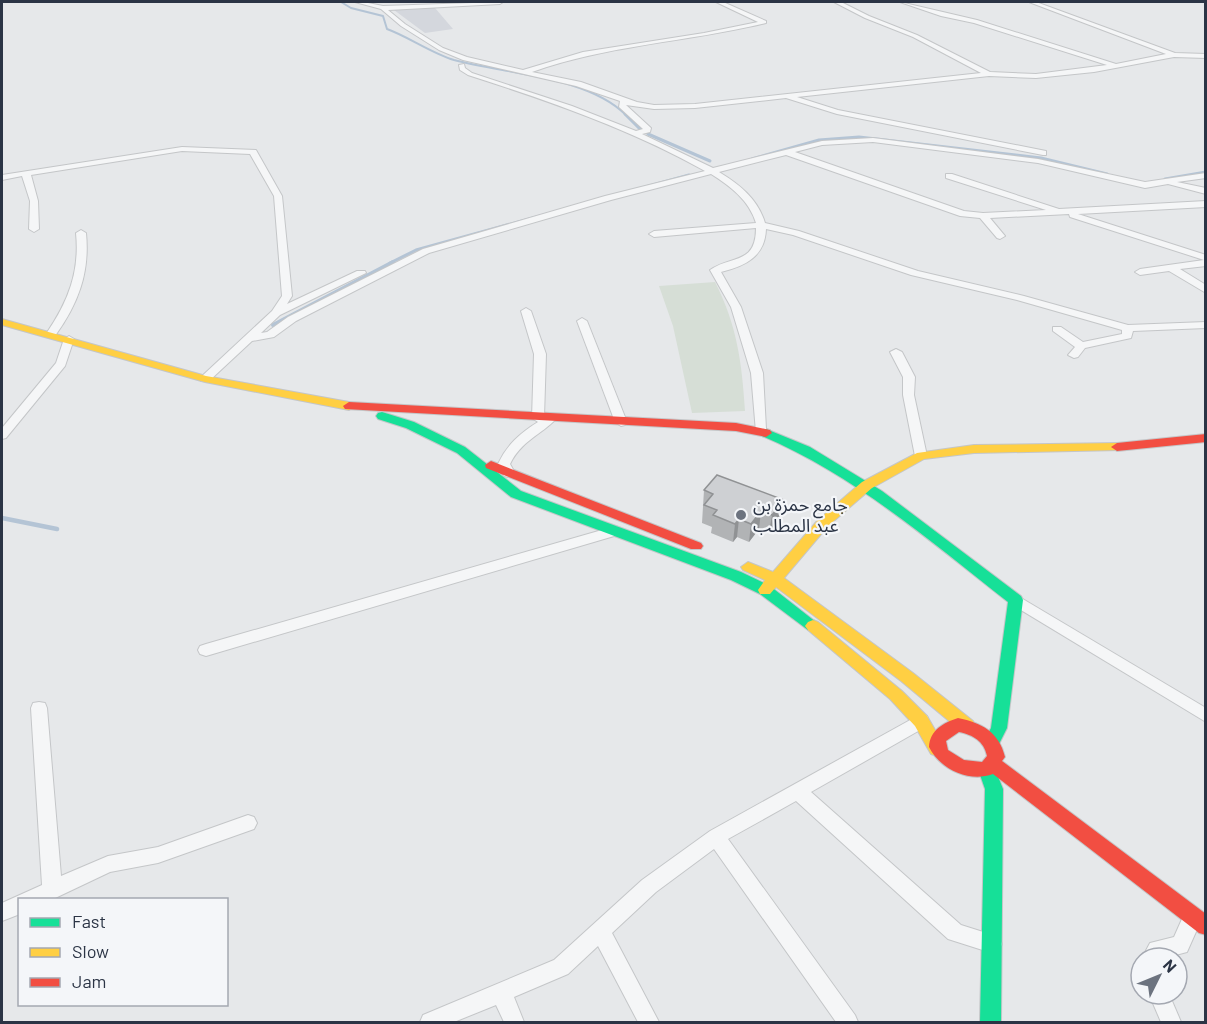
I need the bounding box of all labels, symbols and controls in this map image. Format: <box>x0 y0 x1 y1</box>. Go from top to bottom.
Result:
place label: جامع حمزة بن عبد المطلب <box>753 493 848 536</box>
marker: جامع حمزة بن عبد المطلب <box>734 508 748 522</box>
legend <box>18 898 228 1006</box>
text: Fast <box>72 910 106 932</box>
text: Slow <box>72 940 109 962</box>
north arrow <box>1129 946 1189 1006</box>
text: N <box>1160 955 1181 976</box>
text: Jam <box>72 970 106 992</box>

